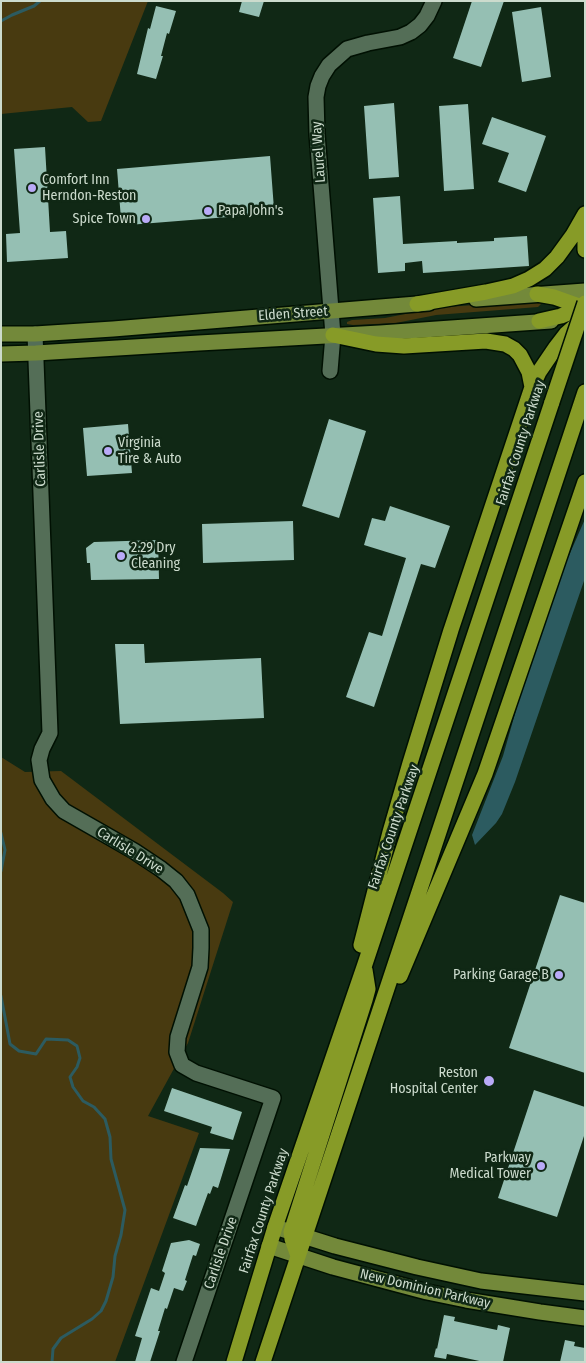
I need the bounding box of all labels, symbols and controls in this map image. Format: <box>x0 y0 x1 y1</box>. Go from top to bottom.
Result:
street label: Laurel Way <box>308 121 330 183</box>
place label: Comfort Inn Herndon-Reston <box>42 172 136 204</box>
marker: Comfort Inn Herndon-Reston <box>26 182 38 194</box>
place label: Papa John's <box>218 203 283 219</box>
marker: Papa John's <box>202 205 214 217</box>
place label: Spice Town <box>73 211 136 227</box>
marker: Spice Town <box>140 213 152 225</box>
street label: Elden Street <box>258 303 328 325</box>
street label: Fairfax County Parkway <box>493 378 549 508</box>
street label: Carlisle Drive <box>30 411 50 487</box>
place label: Virginia Tire & Auto <box>118 435 182 468</box>
marker: Virginia Tire & Auto <box>102 445 114 457</box>
place label: 2.29 Dry Cleaning <box>131 540 180 572</box>
marker: 2.29 Dry Cleaning <box>115 550 127 562</box>
street label: Fairfax County Parkway <box>365 763 423 891</box>
street label: Carlisle Drive <box>94 824 166 878</box>
place label: Parking Garage B <box>453 967 549 983</box>
marker: Parking Garage B <box>553 969 565 981</box>
place label: Reston Hospital Center <box>390 1065 478 1098</box>
marker: Reston Hospital Center <box>482 1074 496 1088</box>
street label: Fairfax County Parkway <box>236 1146 292 1276</box>
place label: Parkway Medical Tower <box>449 1150 531 1182</box>
marker: Parkway Medical Tower <box>535 1160 547 1172</box>
street label: Carlisle Drive <box>201 1215 241 1291</box>
street label: New Dominion Parkway <box>358 1266 492 1312</box>

